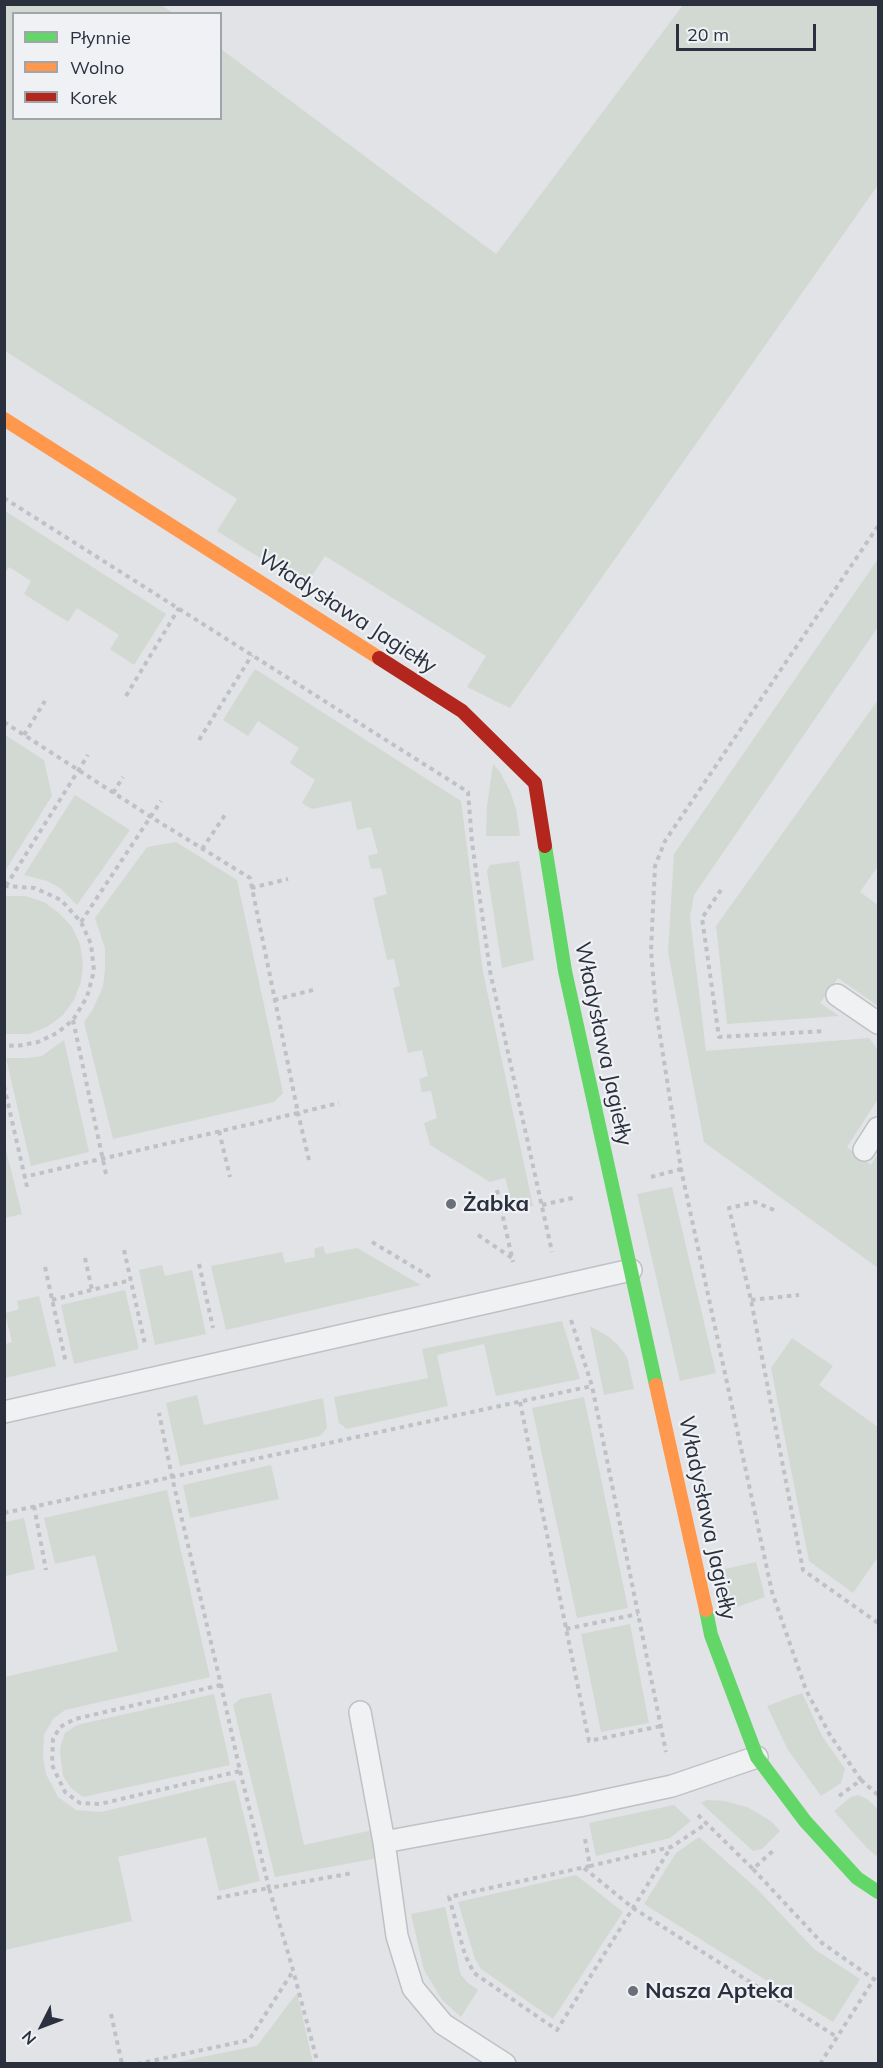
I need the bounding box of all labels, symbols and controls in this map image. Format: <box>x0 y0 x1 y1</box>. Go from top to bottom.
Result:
legend <box>12 12 222 120</box>
scale bar <box>679 12 818 50</box>
text: 20 m <box>687 23 729 46</box>
text: Płynnie <box>70 26 131 49</box>
text: Wolno <box>70 56 124 79</box>
text: Korek <box>70 86 117 109</box>
street label: Władysława Jagiełły <box>253 544 441 680</box>
street label: Władysława Jagiełły <box>568 940 638 1148</box>
place label: Żabka <box>463 1191 529 1217</box>
marker: Żabka <box>444 1197 458 1211</box>
street label: Władysława Jagiełły <box>672 1414 742 1622</box>
place label: Nasza Apteka <box>645 1978 793 2004</box>
marker: Nasza Apteka <box>626 1984 640 1998</box>
north arrow <box>12 1996 72 2056</box>
text: N <box>17 2027 40 2049</box>

